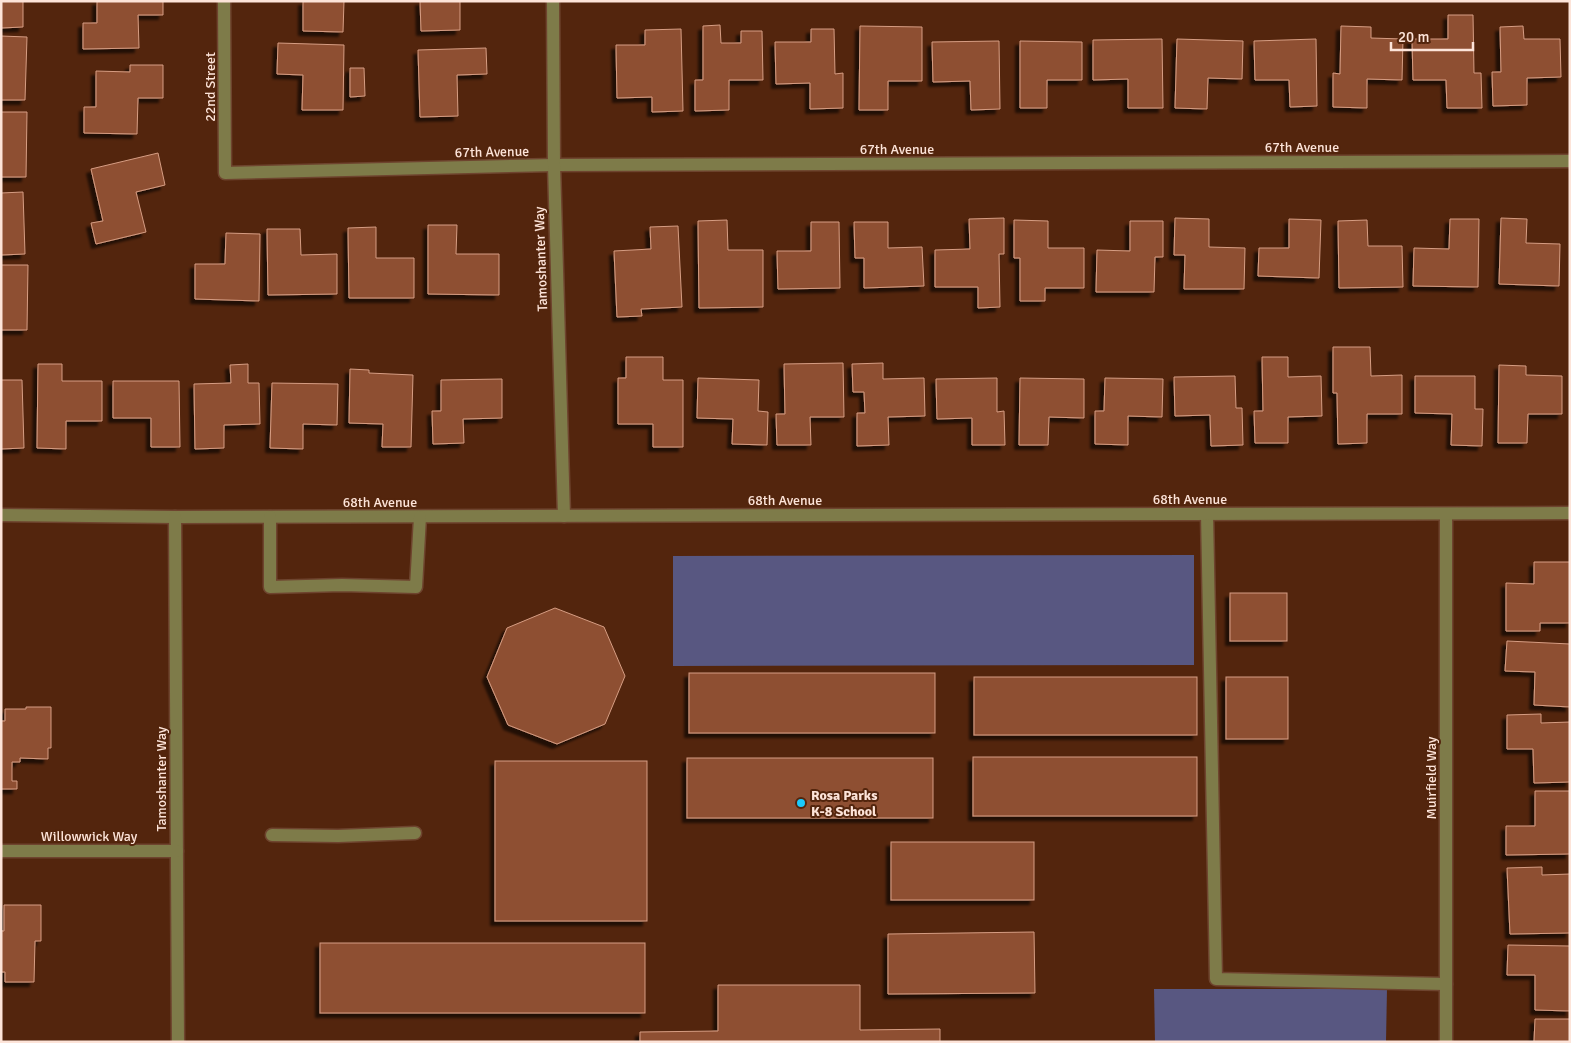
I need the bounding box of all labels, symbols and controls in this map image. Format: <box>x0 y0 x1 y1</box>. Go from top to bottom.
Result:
scale bar <box>1391 20 1474 52</box>
text: 20 m <box>1398 28 1429 46</box>
street label: 22nd Street <box>202 52 219 122</box>
street label: 67th Avenue <box>1265 139 1339 156</box>
street label: 67th Avenue <box>860 141 934 158</box>
street label: 67th Avenue <box>455 143 529 161</box>
street label: Tamoshanter Way <box>531 206 551 312</box>
street label: 68th Avenue <box>1153 491 1227 508</box>
street label: 68th Avenue <box>748 492 822 509</box>
street label: 68th Avenue <box>343 494 417 511</box>
street label: Tamoshanter Way <box>153 726 170 831</box>
street label: Muirfield Way <box>1423 736 1440 819</box>
place label: Rosa Parks K-8 School <box>811 787 877 820</box>
marker: Rosa Parks K-8 School <box>795 797 807 809</box>
street label: Willowwick Way <box>41 828 138 845</box>

